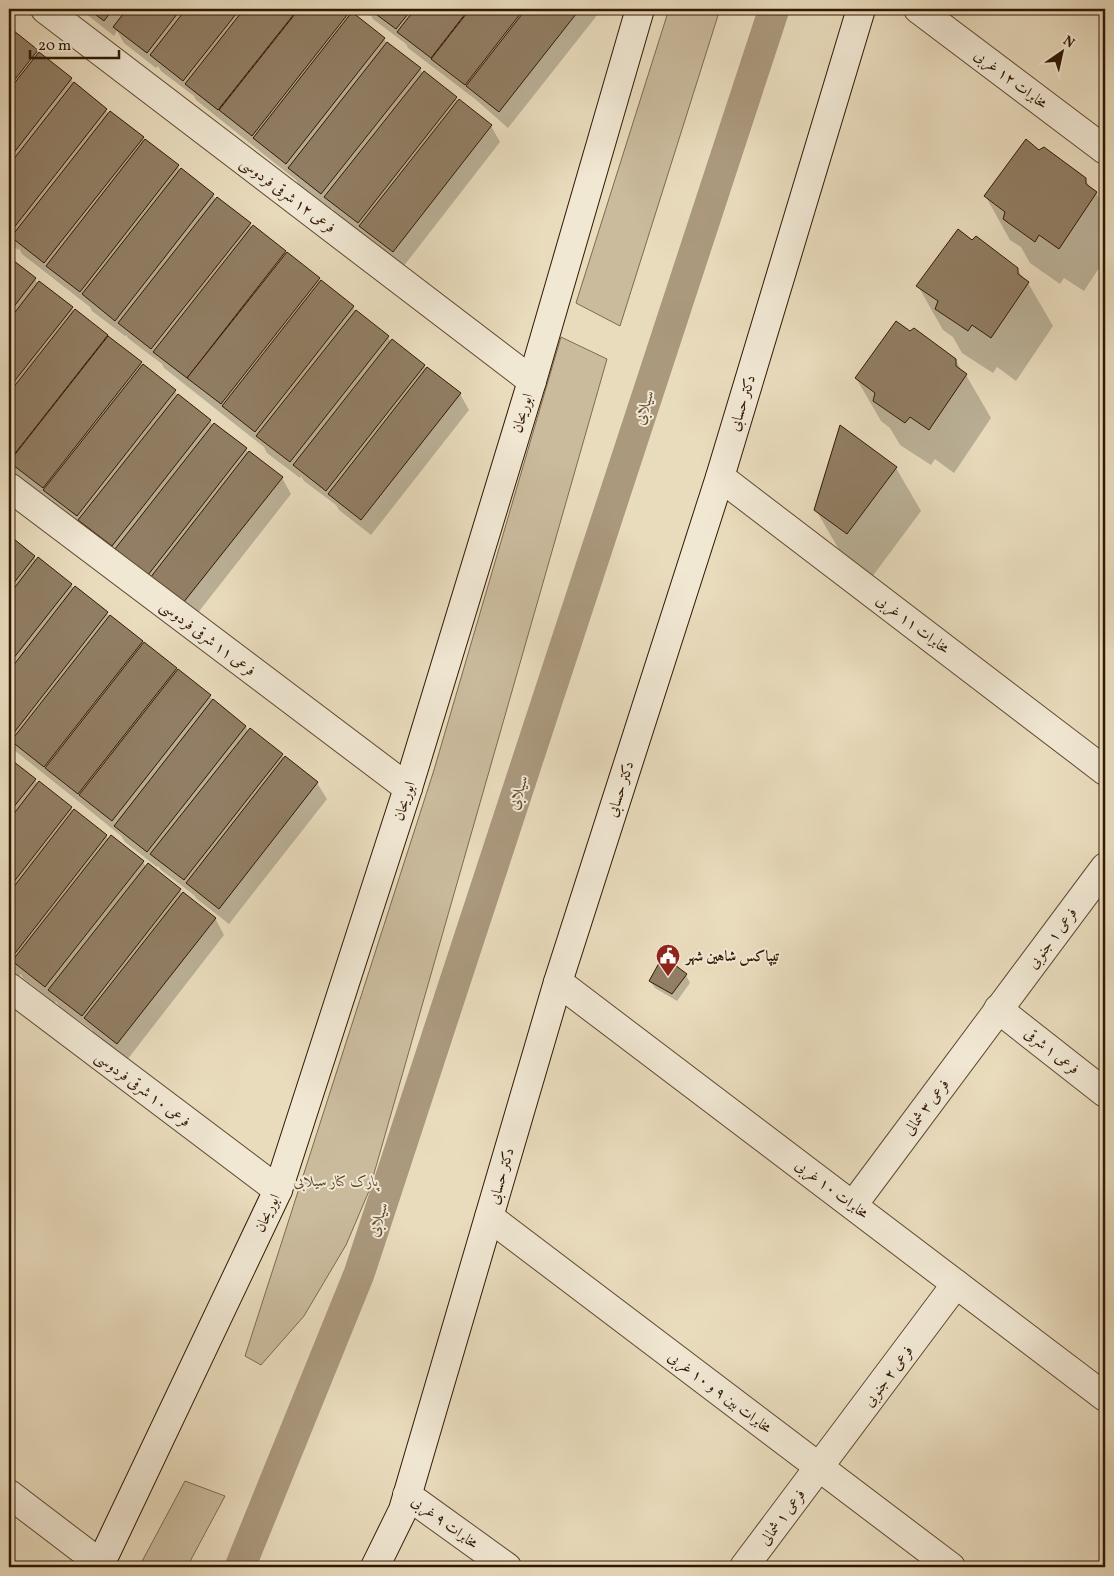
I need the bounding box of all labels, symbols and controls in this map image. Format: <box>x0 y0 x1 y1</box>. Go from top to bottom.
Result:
scale bar <box>30 28 119 60</box>
north arrow <box>1036 28 1086 78</box>
text: N <box>1059 32 1078 53</box>
text: 20 m <box>38 36 71 57</box>
street label: مخابرات ۱۲ غربی <box>969 46 1051 115</box>
street label: فرعی ۱۲ شرقی فردوسی <box>235 153 339 239</box>
street label: دکتر حسابی <box>725 373 762 434</box>
water label: سیلابی <box>629 387 661 428</box>
street label: ابوریحان <box>508 391 539 436</box>
street label: مخابرات ۱۱ غربی <box>871 591 953 660</box>
street label: فرعی ۱۱ شرقی فردوسی <box>155 596 259 682</box>
street label: دکتر حسابی <box>603 759 640 820</box>
water label: سیلابی <box>503 772 535 813</box>
street label: ابوریحان <box>389 779 422 824</box>
street label: فرعی ۱ جنوبی <box>1023 904 1083 974</box>
public building icon: تیپاکس شاهین شهر <box>655 943 681 977</box>
place label: تیپاکس شاهین شهر <box>684 947 780 968</box>
street label: فرعی ۱ شرقی <box>1019 1024 1083 1080</box>
street label: فرعی ۱۰ شرقی فردوسی <box>90 1047 194 1133</box>
street label: فرعی ۳ شمالی <box>899 1076 955 1140</box>
street label: دکتر حسابی <box>484 1146 520 1207</box>
street label: مخابرات ۱۰ غربی <box>790 1156 872 1225</box>
park label: پارک کنار سیلابی <box>293 1172 380 1193</box>
street label: ابوریحان <box>250 1191 286 1236</box>
water label: سیلابی <box>363 1199 395 1240</box>
street label: فرعی ۲ جنوبی <box>859 1342 919 1412</box>
street label: مخابرات بین ۹ و ۱۰ غربی <box>663 1347 775 1439</box>
street label: فرعی ۱ شمالی <box>755 1486 811 1550</box>
street label: مخابرات ۹ غربی <box>406 1492 482 1555</box>

